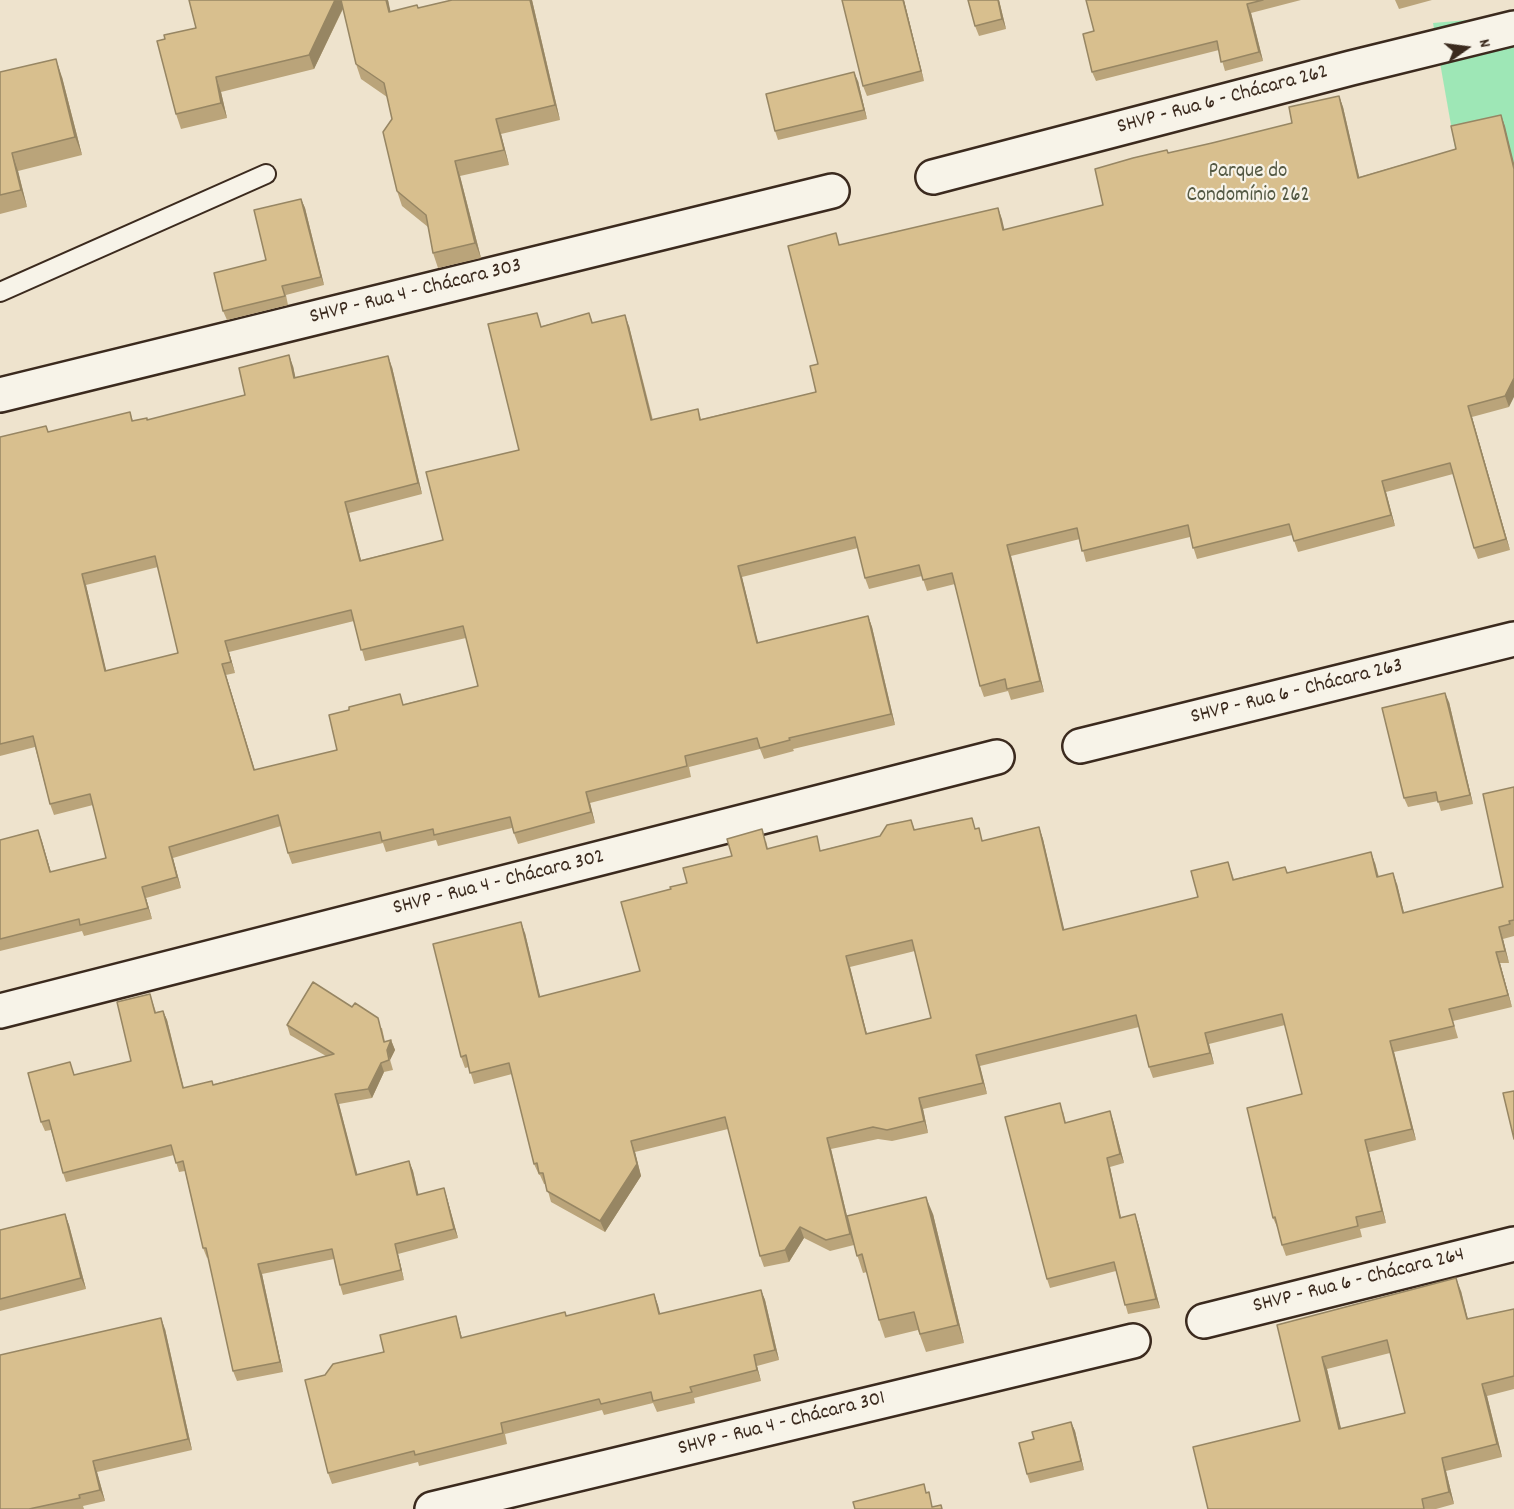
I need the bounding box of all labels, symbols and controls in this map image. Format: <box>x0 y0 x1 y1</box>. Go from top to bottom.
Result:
north arrow <box>1436 18 1496 78</box>
text: N <box>1472 37 1496 50</box>
street label: SHVP - Rua 6 - Chácara 262 <box>1115 61 1331 141</box>
park label: Parque do Condomínio 262 <box>1186 160 1310 210</box>
street label: SHVP - Rua 4 - Chácara 303 <box>308 255 524 331</box>
street label: SHVP - Rua 6 - Chácara 263 <box>1188 654 1406 732</box>
street label: SHVP - Rua 4 - Chácara 302 <box>391 846 607 922</box>
street label: SHVP - Rua 6 - Chácara 264 <box>1251 1244 1467 1320</box>
street label: SHVP - Rua 4 - Chácara 301 <box>676 1387 888 1463</box>

